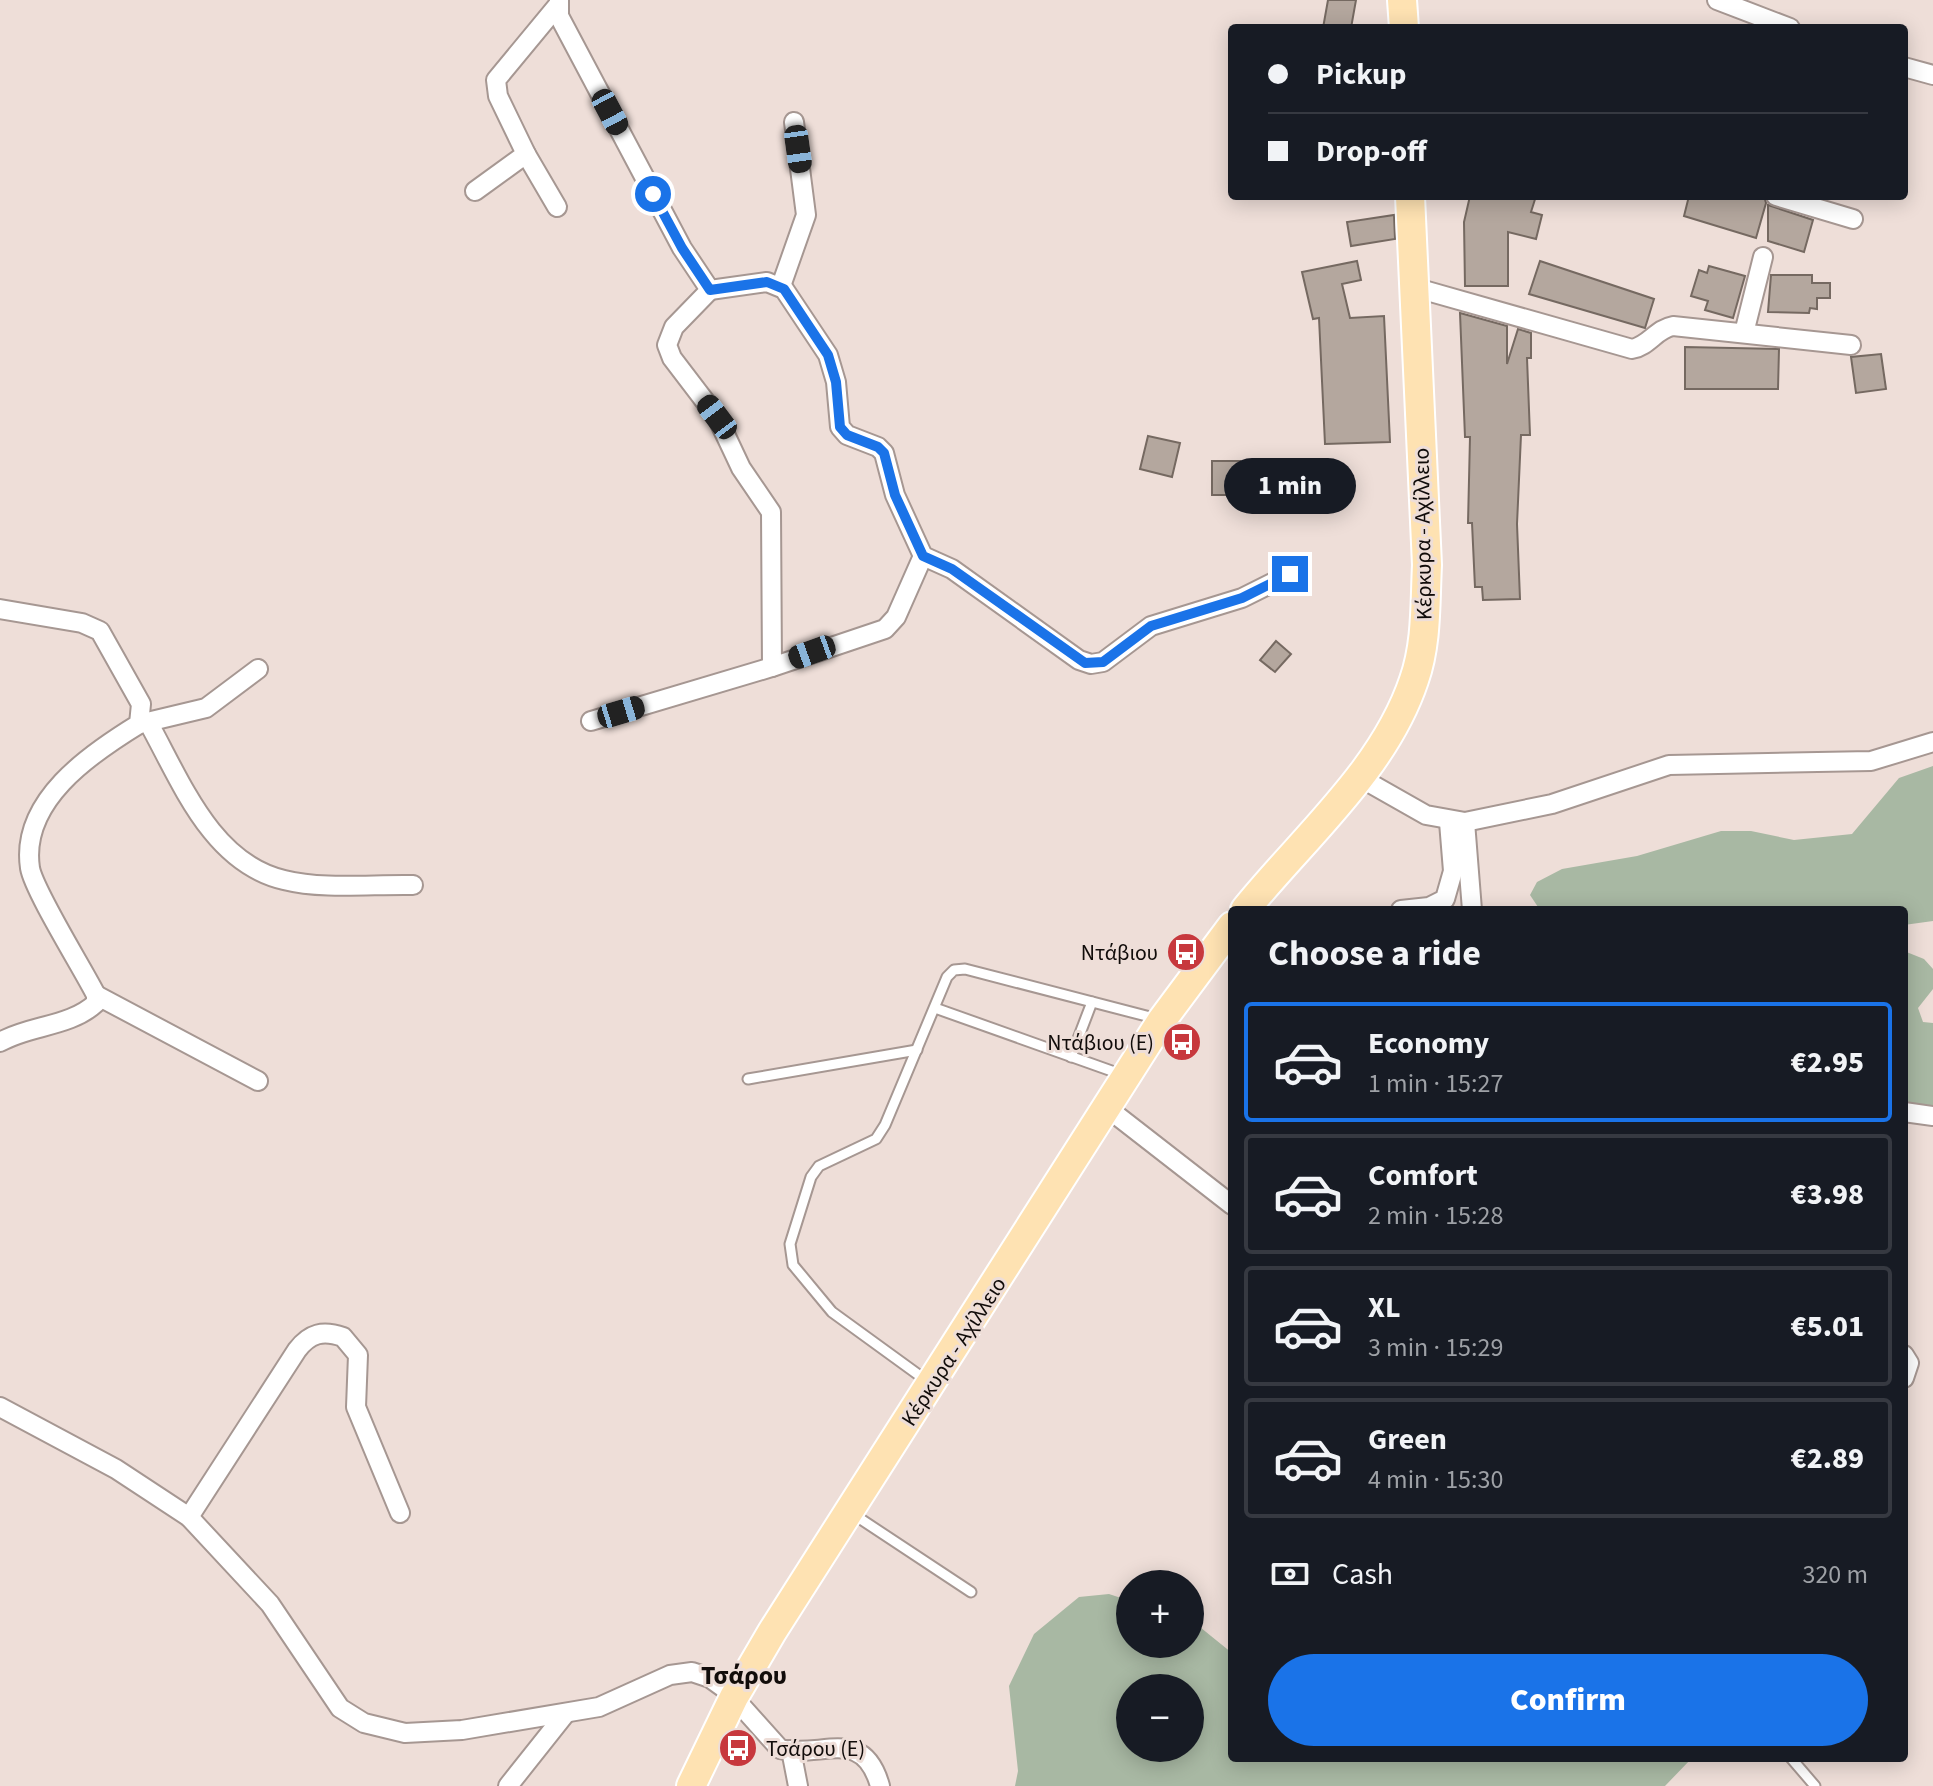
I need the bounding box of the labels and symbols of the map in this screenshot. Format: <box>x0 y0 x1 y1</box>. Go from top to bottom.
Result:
car <box>588 85 632 139</box>
car <box>783 124 813 174</box>
route start <box>635 176 671 212</box>
car <box>693 391 741 443</box>
street label: Κέρκυρα - Αχίλλειο <box>1405 448 1441 620</box>
callout: 1 min <box>1224 458 1356 514</box>
route end <box>1272 556 1308 592</box>
car <box>785 633 839 671</box>
car <box>595 694 647 730</box>
bus stop icon: Ντάβιου <box>1165 931 1207 973</box>
place label: Ντάβιου <box>1081 937 1158 969</box>
bus stop icon: Ντάβιου (E) <box>1161 1021 1203 1063</box>
place label: Ντάβιου (E) <box>1047 1027 1154 1059</box>
street label: Κέρκυρα - Αχίλλειο <box>893 1271 1014 1433</box>
district label: Τσάρου <box>701 1657 787 1694</box>
bus stop icon: Τσάρου (E) <box>717 1727 759 1769</box>
place label: Τσάρου (E) <box>766 1733 865 1765</box>

